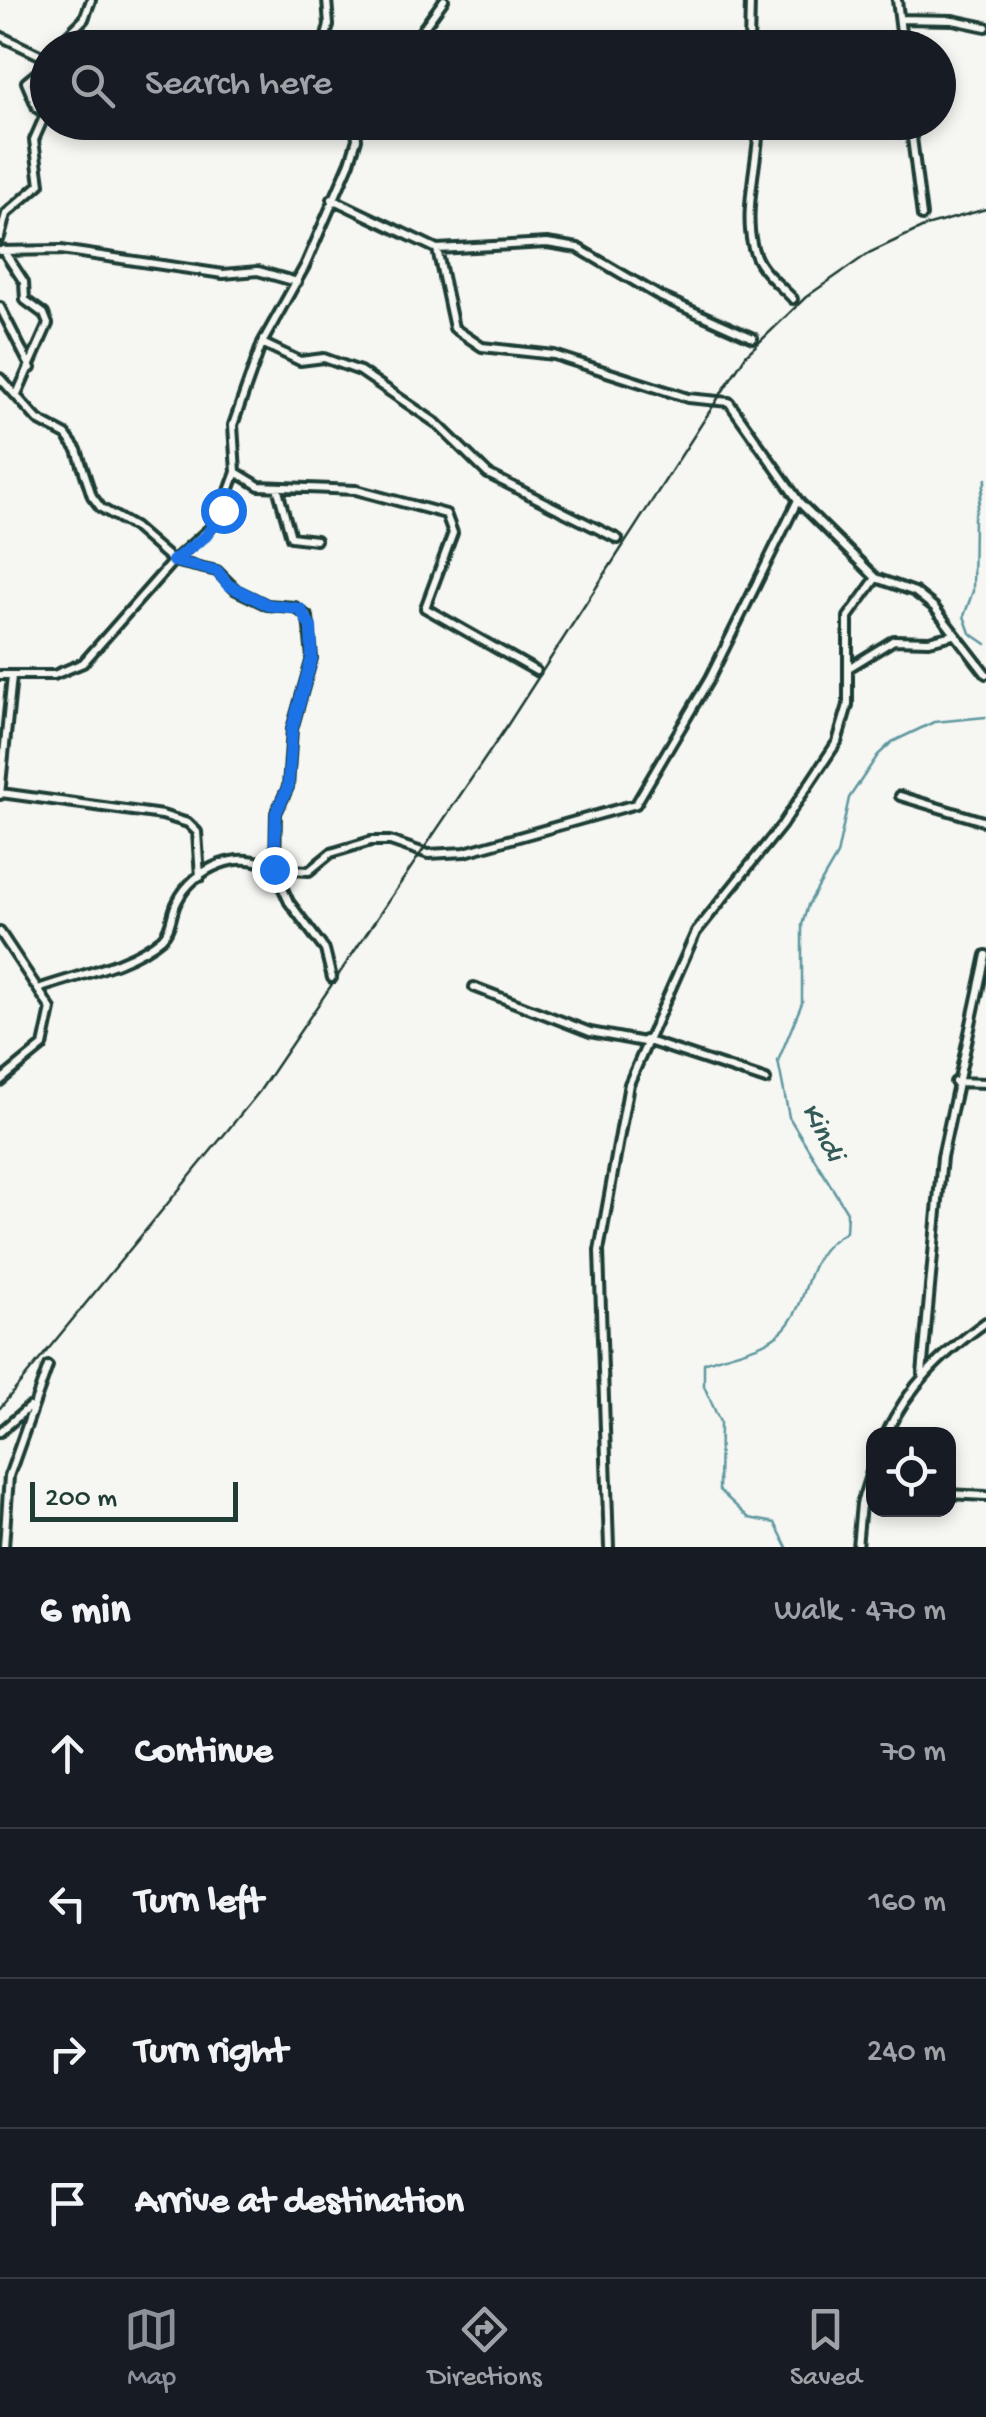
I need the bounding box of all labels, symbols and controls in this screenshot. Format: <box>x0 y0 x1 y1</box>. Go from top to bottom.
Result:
search box <box>30 30 956 140</box>
icon: search <box>65 58 120 113</box>
text: Search here <box>145 63 332 107</box>
route start <box>201 488 247 534</box>
route end <box>252 847 298 893</box>
water label: Kindi <box>791 1098 853 1171</box>
map controls <box>866 1427 956 1517</box>
button: locate <box>866 1427 956 1517</box>
scale bar <box>30 1477 238 1522</box>
text: 200 m <box>45 1483 117 1516</box>
text: 6 min <box>40 1588 130 1637</box>
text: Walk · 470 m <box>774 1593 946 1631</box>
icon: ahead <box>40 1726 95 1781</box>
text: Continue <box>135 1731 273 1775</box>
text: 70 m <box>881 1734 946 1772</box>
icon: left <box>40 1876 95 1931</box>
text: Turn left <box>135 1881 263 1925</box>
text: 160 m <box>868 1884 946 1922</box>
icon: right <box>40 2026 95 2081</box>
text: Turn right <box>135 2031 287 2075</box>
text: 240 m <box>867 2034 946 2072</box>
icon: arrive <box>40 2176 95 2231</box>
text: Arrive at destination <box>135 2181 464 2225</box>
tab: Map <box>124 2302 179 2395</box>
tab: Directions <box>428 2302 542 2395</box>
tab: Saved <box>790 2302 862 2395</box>

